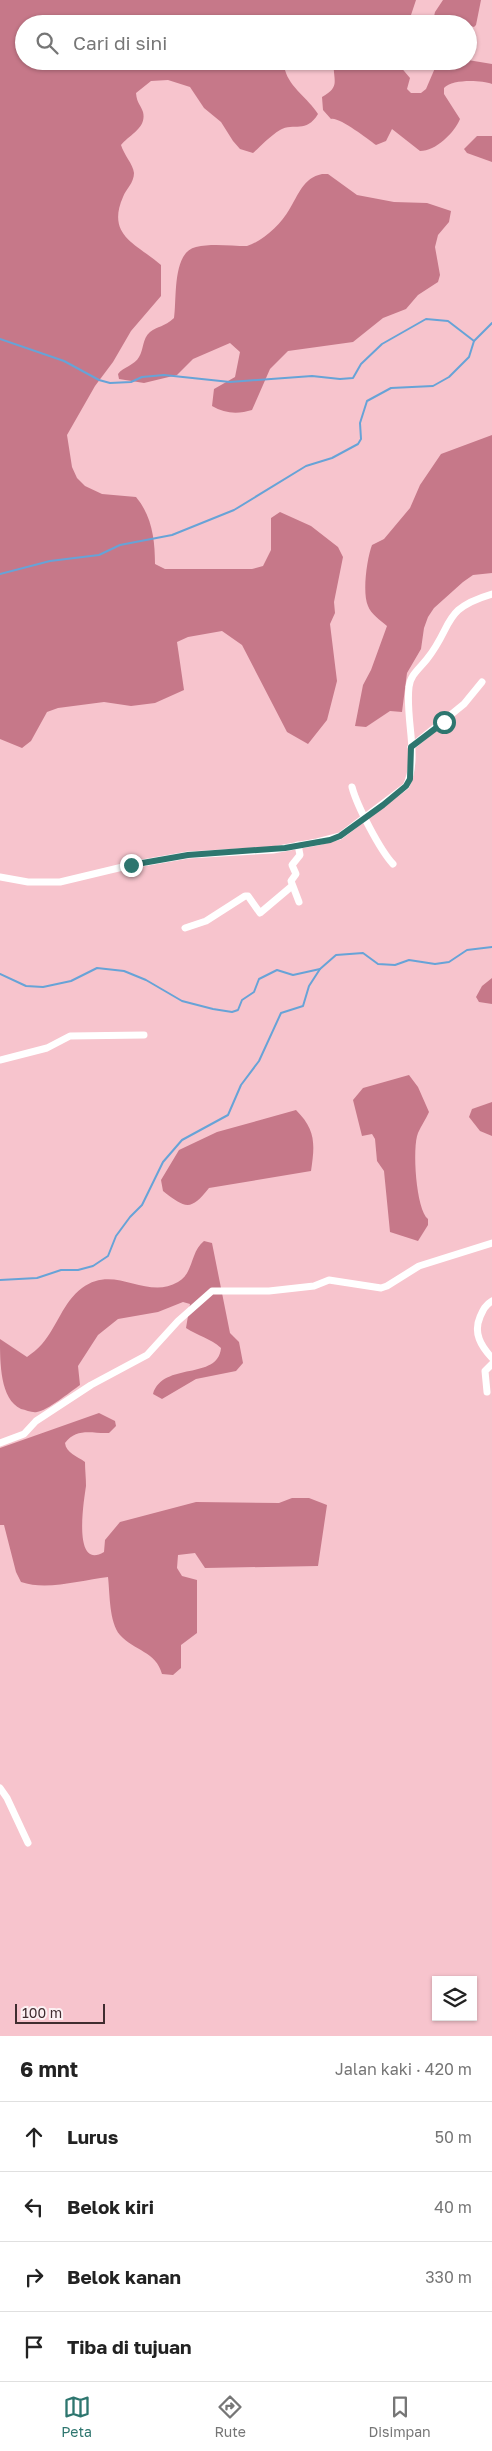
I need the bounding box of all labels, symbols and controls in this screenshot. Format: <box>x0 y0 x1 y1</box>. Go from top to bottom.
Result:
search box <box>15 15 477 70</box>
icon: search <box>33 29 61 57</box>
text: Cari di sini <box>73 31 167 54</box>
route start <box>433 711 456 734</box>
route end <box>120 854 143 877</box>
map controls <box>432 1976 477 2021</box>
button: layers <box>432 1976 477 2021</box>
scale bar <box>15 2001 105 2024</box>
text: 100 m <box>22 2004 62 2021</box>
text: 6 mnt <box>20 2056 78 2082</box>
text: Jalan kaki · 420 m <box>335 2059 472 2079</box>
icon: ahead <box>20 2123 48 2151</box>
text: Lurus <box>67 2125 118 2148</box>
text: 50 m <box>435 2127 472 2147</box>
icon: left <box>20 2193 48 2221</box>
text: Belok kiri <box>67 2195 154 2218</box>
text: 40 m <box>434 2197 472 2217</box>
icon: right <box>20 2263 48 2291</box>
text: Belok kanan <box>67 2265 181 2288</box>
text: 330 m <box>425 2267 472 2287</box>
icon: arrive <box>20 2333 48 2361</box>
text: Tiba di tujuan <box>67 2335 192 2358</box>
tab: Peta <box>61 2393 92 2440</box>
tab: Rute <box>214 2393 246 2440</box>
tab: Disimpan <box>368 2393 431 2440</box>

